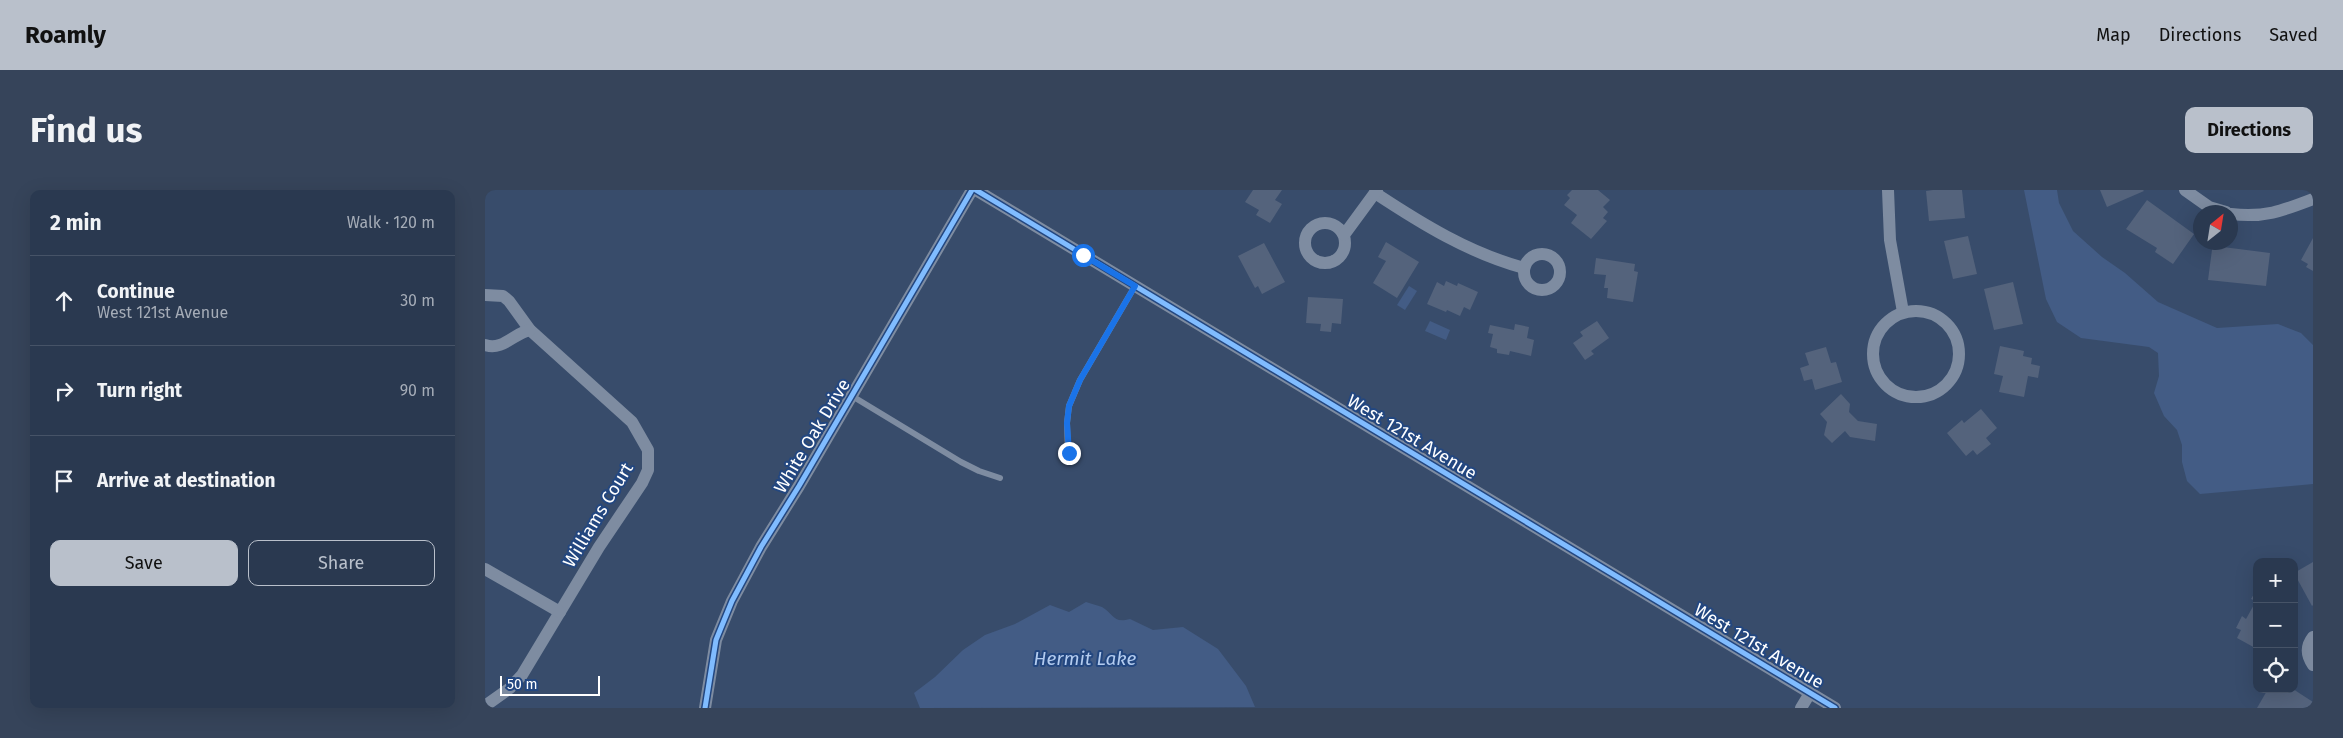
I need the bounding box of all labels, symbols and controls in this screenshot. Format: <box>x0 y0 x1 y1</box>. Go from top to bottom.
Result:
text: Roamly <box>25 21 106 49</box>
text: Map <box>2096 24 2131 46</box>
text: Directions <box>2159 24 2241 46</box>
text: Saved <box>2269 24 2318 46</box>
button: Directions <box>2185 107 2313 153</box>
text: Find us <box>30 109 142 151</box>
north arrow <box>2193 205 2238 250</box>
text: 2 min <box>50 210 102 236</box>
text: Walk · 120 m <box>347 213 435 232</box>
route start <box>1072 244 1095 267</box>
text: Continue <box>97 280 175 303</box>
icon: ahead <box>50 287 78 315</box>
text: 30 m <box>400 291 435 310</box>
text: West 121st Avenue <box>97 303 228 322</box>
street label: White Oak Drive <box>769 375 855 497</box>
icon: right <box>50 377 78 405</box>
text: Turn right <box>97 379 182 402</box>
text: 90 m <box>400 381 435 400</box>
street label: West 121st Avenue <box>1343 390 1481 484</box>
route end <box>1058 442 1081 465</box>
street label: Williams Court <box>558 458 638 571</box>
icon: arrive <box>50 467 78 495</box>
text: Arrive at destination <box>97 469 276 492</box>
button: Save <box>50 540 238 586</box>
button: Share <box>248 540 435 586</box>
map controls <box>2253 558 2298 693</box>
button: + <box>2253 558 2298 603</box>
street label: West 121st Avenue <box>1690 599 1828 693</box>
button: − <box>2253 603 2298 648</box>
water label: Hermit Lake <box>1034 647 1137 670</box>
button: locate <box>2253 648 2298 693</box>
scale bar <box>500 673 600 696</box>
text: 50 m <box>507 676 538 693</box>

